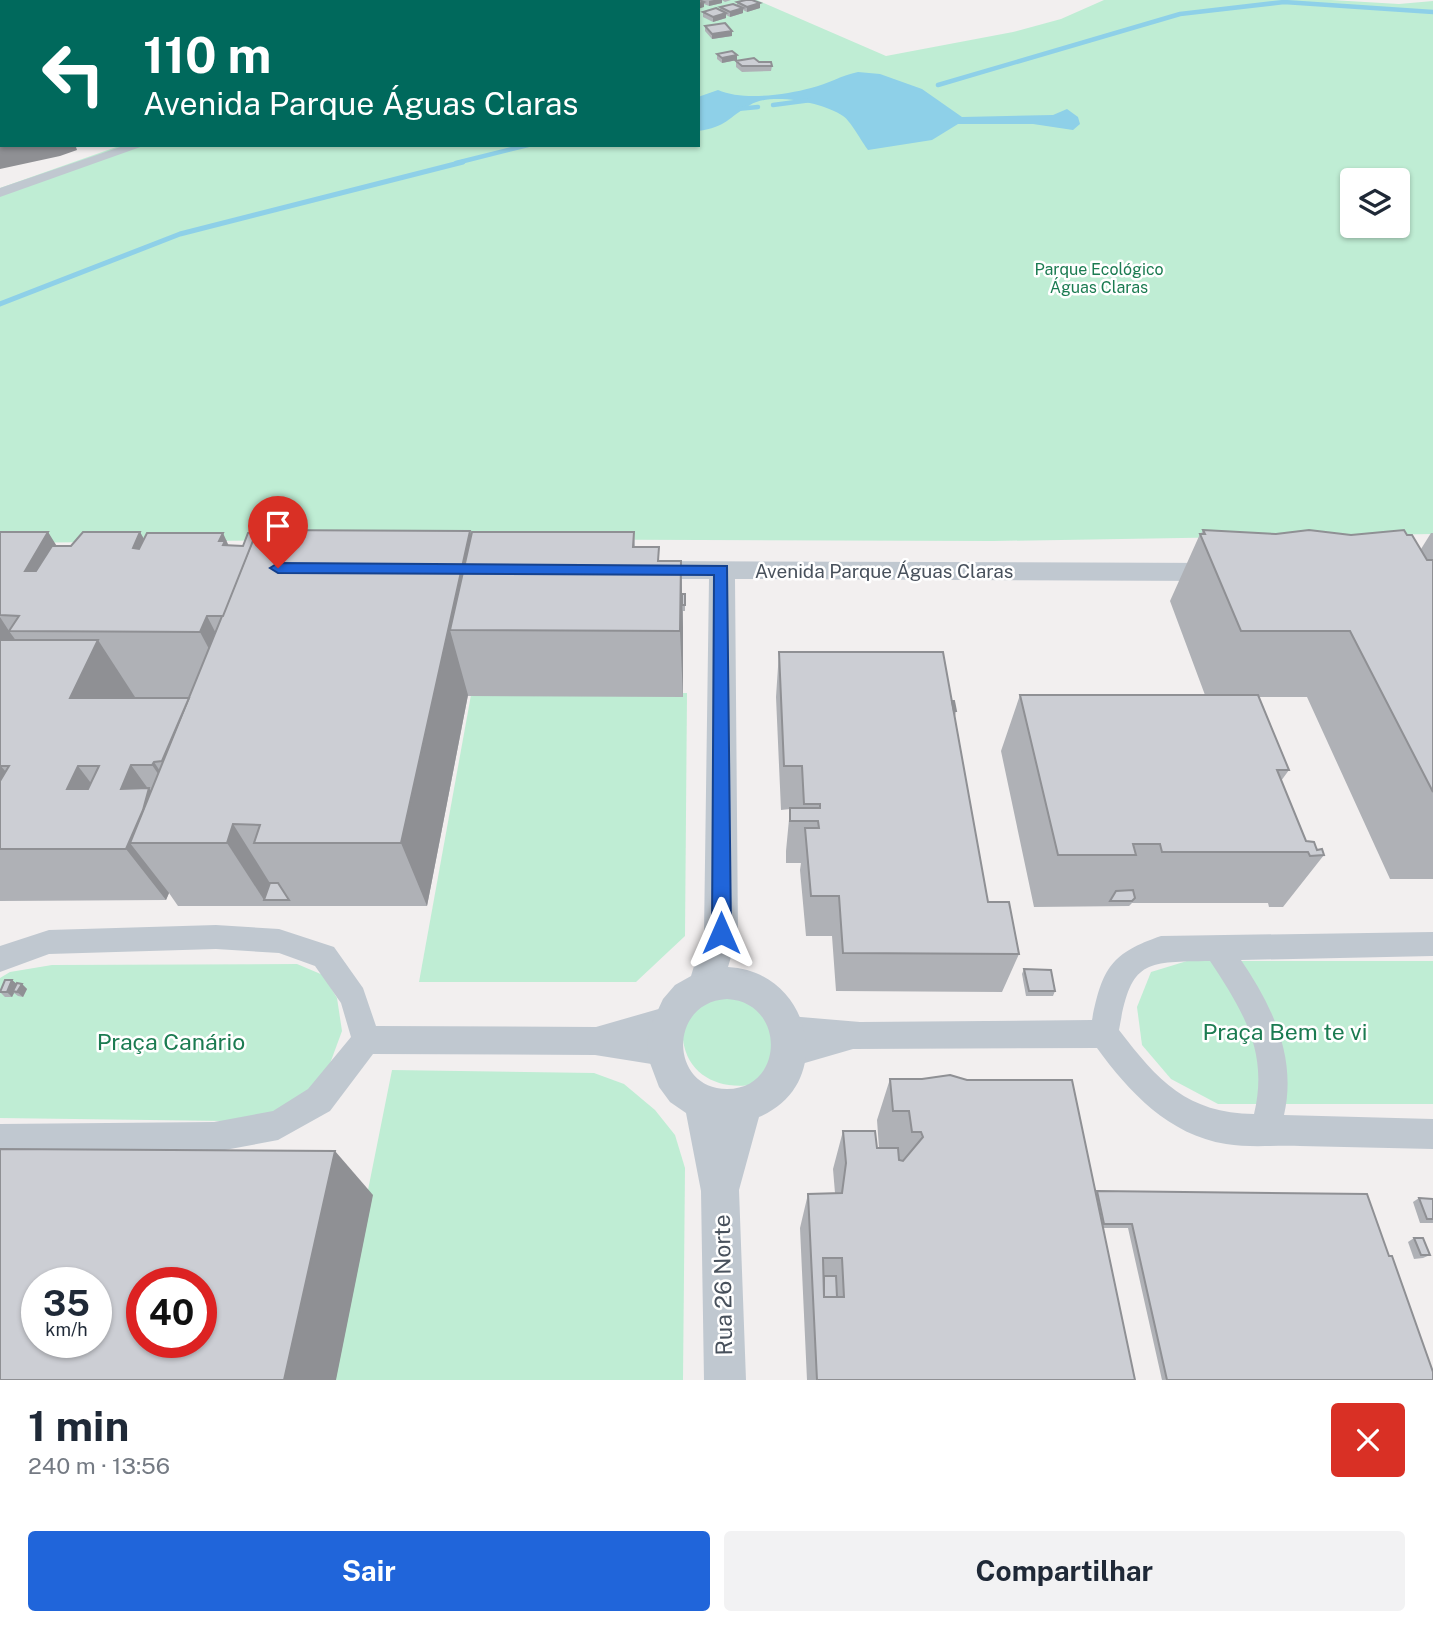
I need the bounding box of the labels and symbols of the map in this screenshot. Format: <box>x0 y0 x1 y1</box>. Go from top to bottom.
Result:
park label: Parque Ecológico Águas Claras <box>1034 260 1164 297</box>
pin <box>248 496 308 568</box>
street label: Avenida Parque Águas Claras <box>755 560 1013 582</box>
position arrow <box>684 896 758 970</box>
park label: Praça Bem te vi <box>1203 1018 1367 1045</box>
park label: Praça Canário <box>97 1028 245 1055</box>
street label: Rua 26 Norte <box>708 1214 737 1356</box>
speed limit sign: 40 <box>126 1267 217 1358</box>

